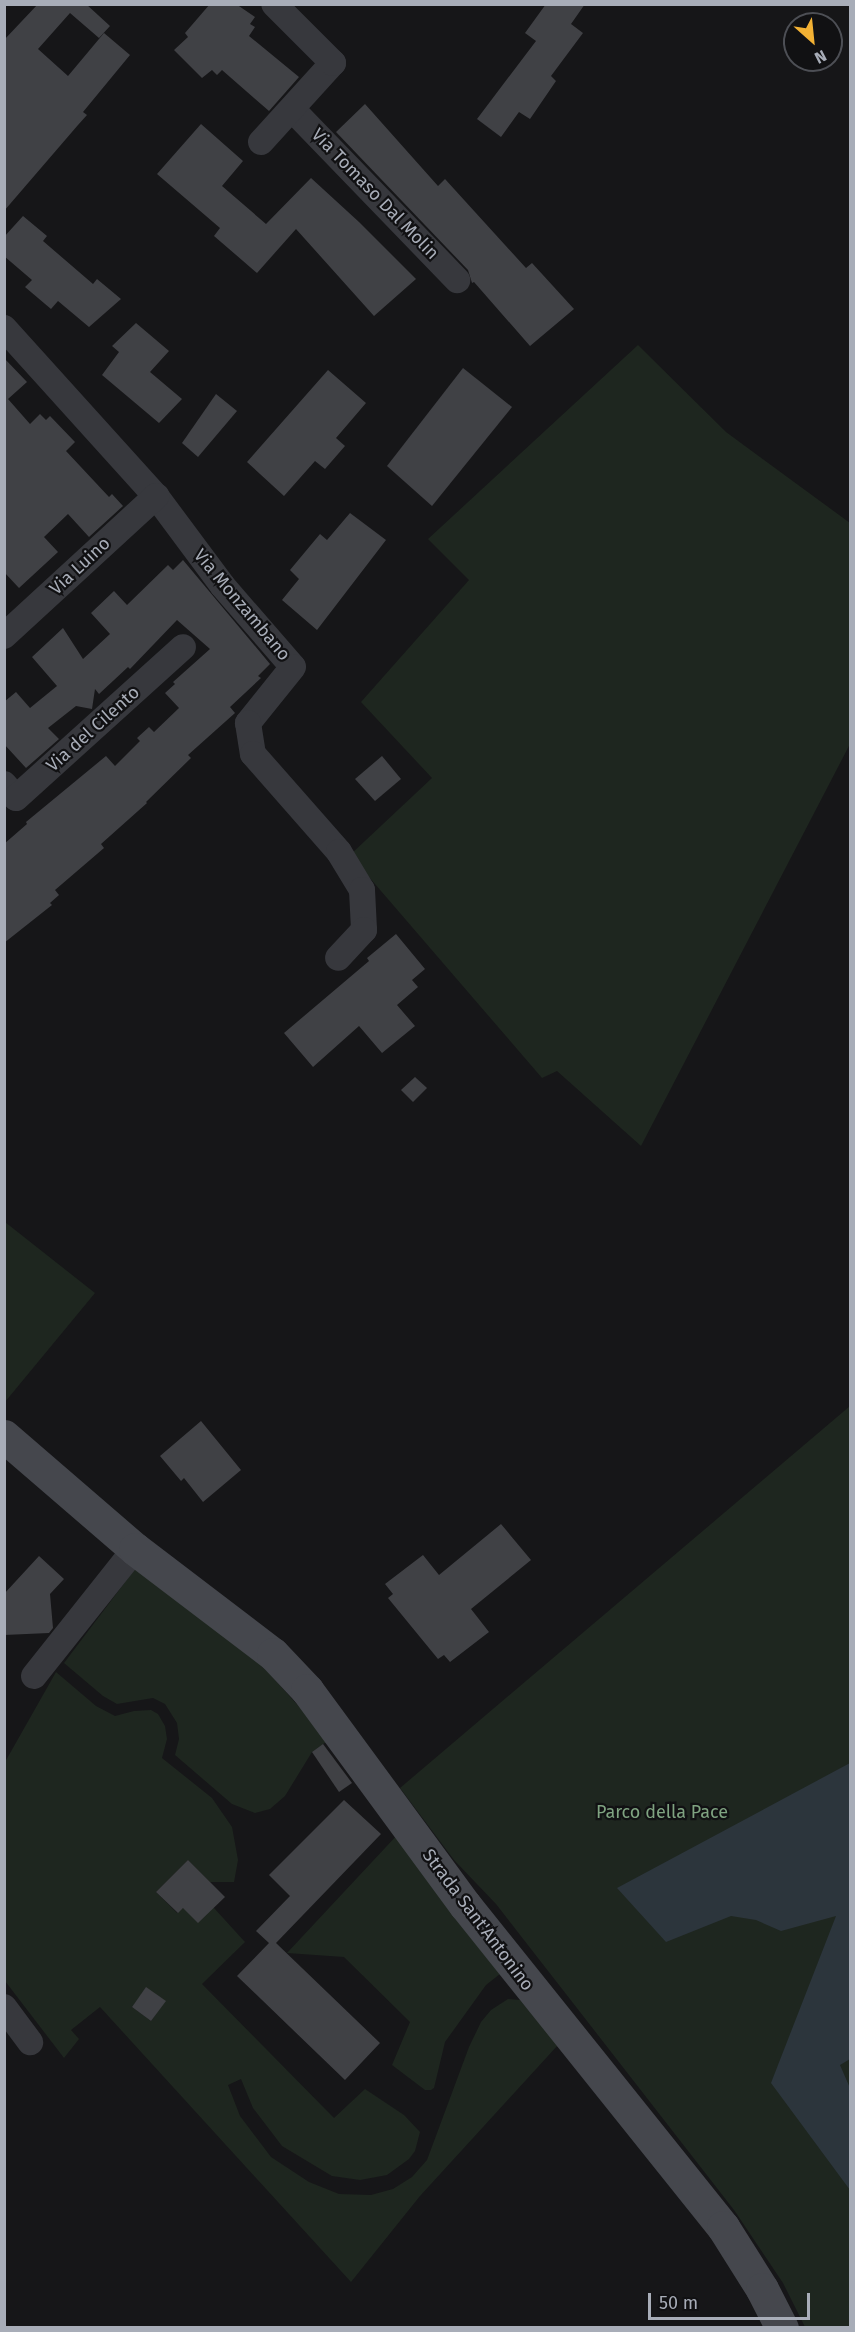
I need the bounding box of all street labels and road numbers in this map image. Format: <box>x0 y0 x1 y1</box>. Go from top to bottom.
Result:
street label: Via Tomaso Dal Molin <box>307 124 443 264</box>
street label: Via Luino <box>45 533 115 599</box>
street label: Via Monzambano <box>189 545 295 665</box>
street label: Via del Cilento <box>42 682 144 776</box>
street label: Strada Sant'Antonino <box>418 1845 538 1995</box>

